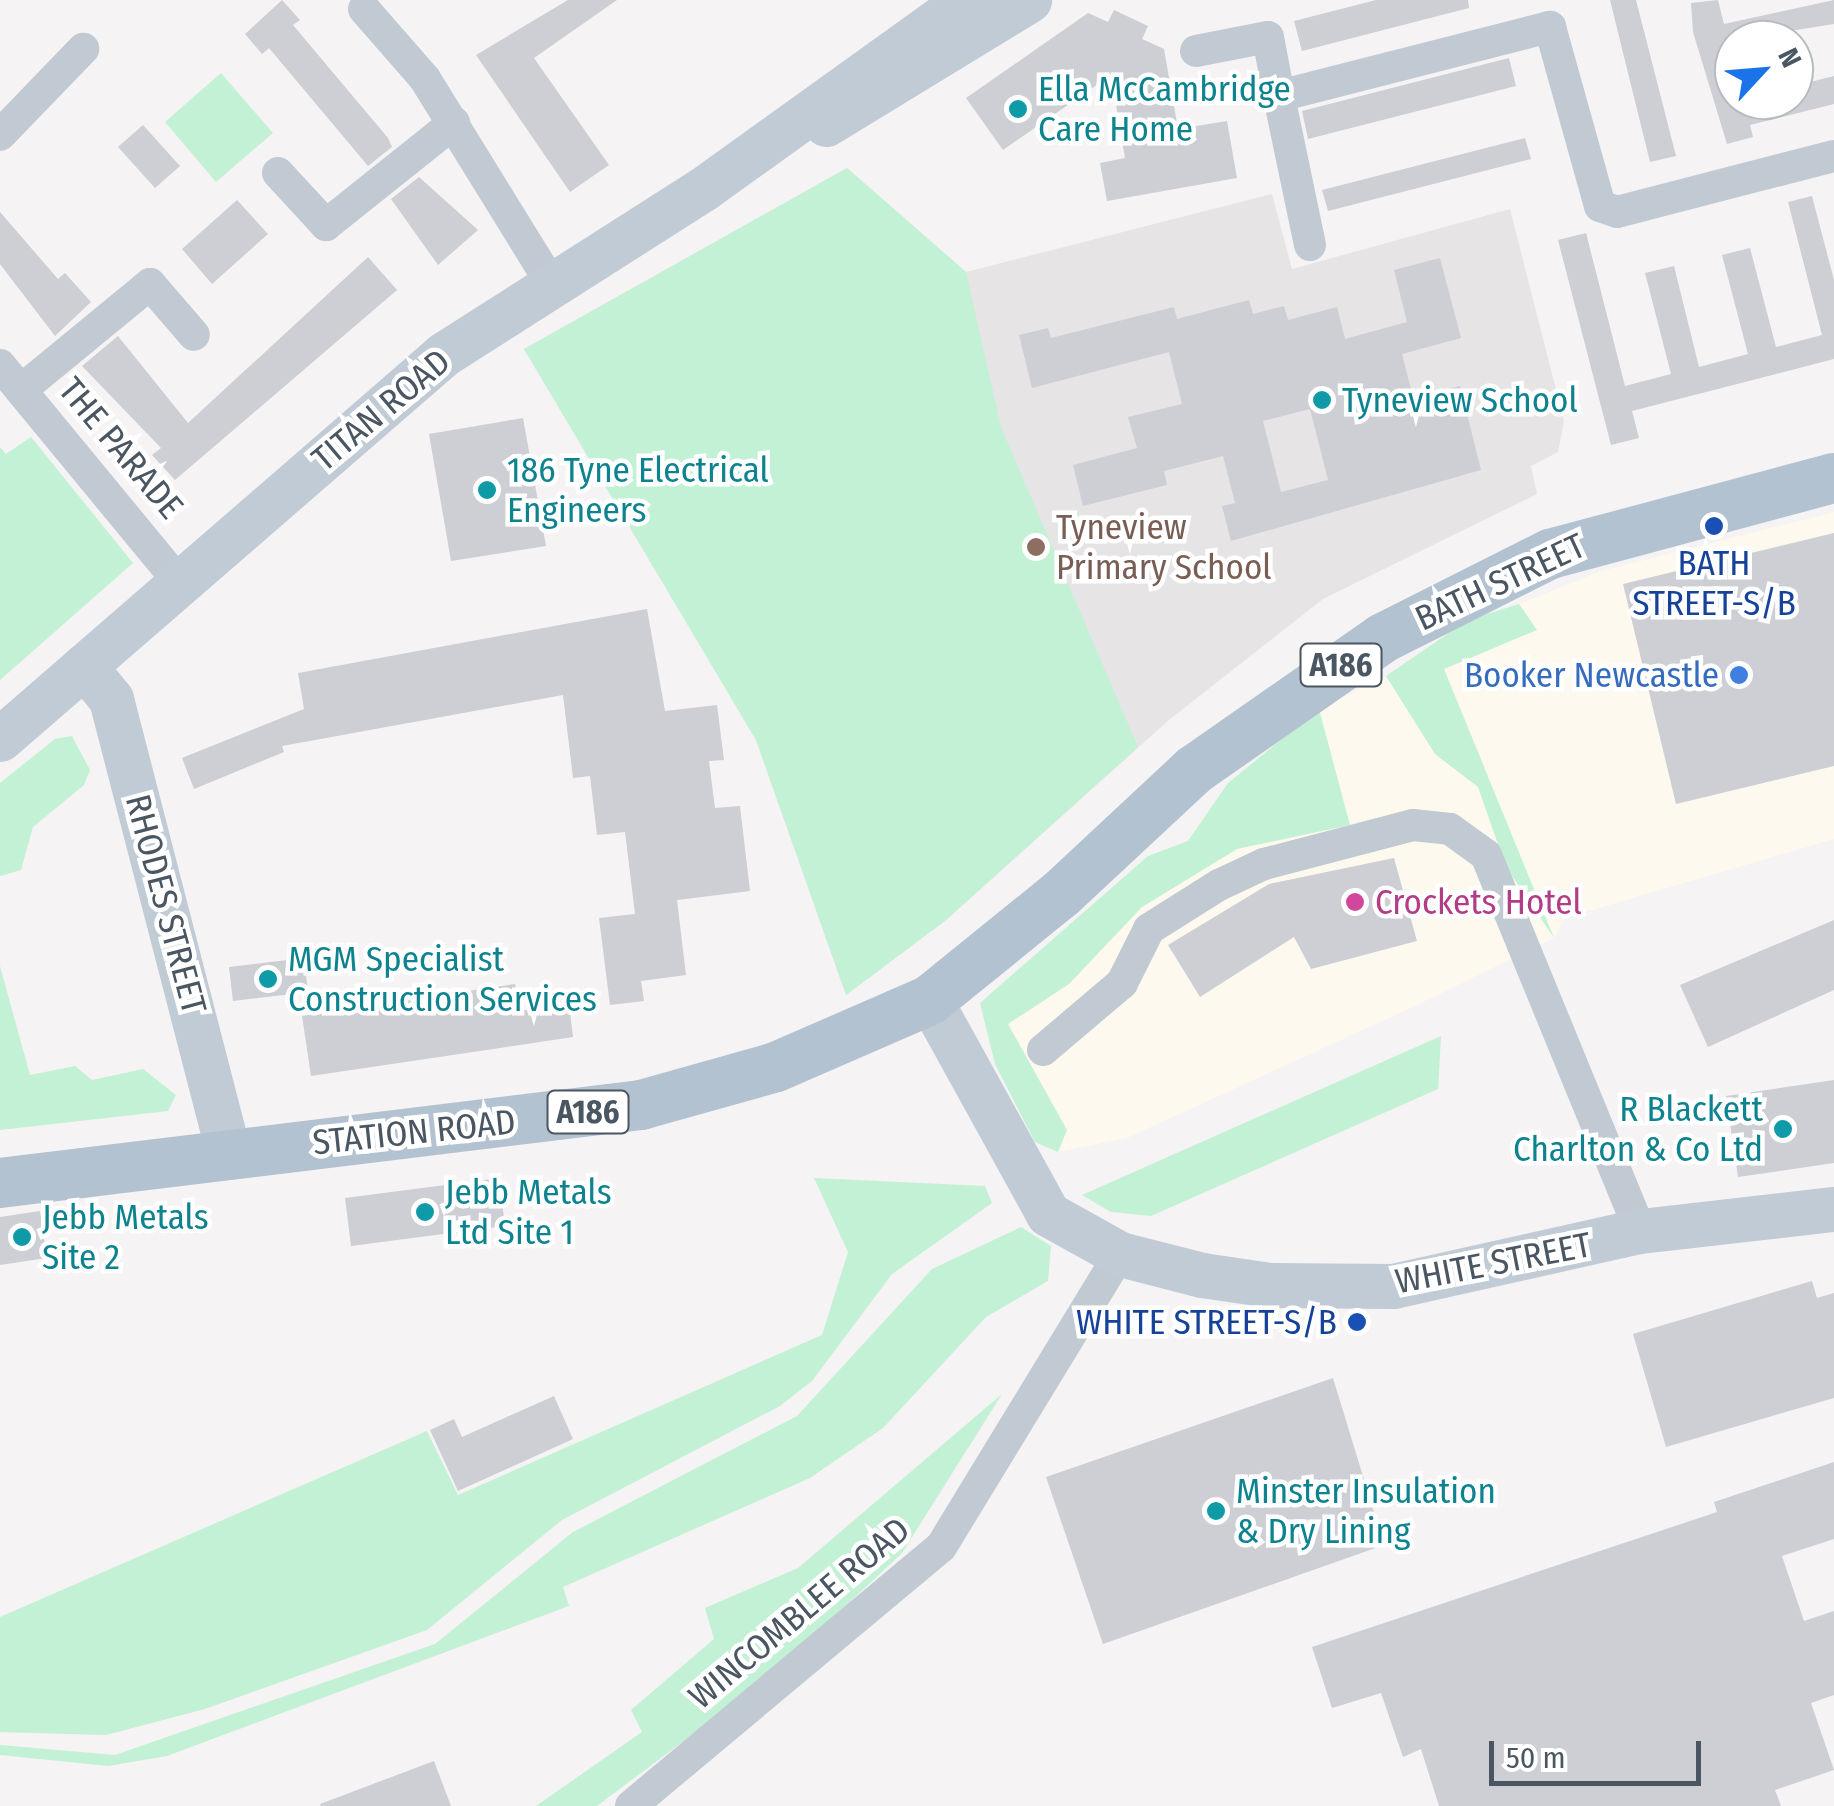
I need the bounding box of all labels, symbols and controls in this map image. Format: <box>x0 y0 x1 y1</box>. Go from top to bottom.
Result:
north arrow <box>1714 20 1814 120</box>
text: N <box>1771 43 1808 72</box>
place label: Ella McCambridge Care Home <box>1038 68 1291 150</box>
marker: Ella McCambridge Care Home <box>1007 98 1029 120</box>
street label: TITAN ROAD <box>304 340 458 480</box>
street label: THE PARADE <box>50 369 192 527</box>
place label: Tyneview School <box>1342 379 1578 421</box>
marker: Tyneview School <box>1311 389 1333 411</box>
place label: 186 Tyne Electrical Engineers <box>507 449 769 531</box>
marker: 186 Tyne Electrical Engineers <box>476 479 498 501</box>
place label: Tyneview Primary School <box>1056 506 1272 588</box>
marker: BATH STREET-S/B <box>1703 515 1725 537</box>
street label: BATH STREET <box>1409 524 1591 640</box>
marker: Tyneview Primary School <box>1025 536 1047 558</box>
place label: BATH STREET-S/B <box>1632 542 1796 624</box>
road number: A186 <box>1298 638 1384 692</box>
place label: Booker Newcastle <box>1464 654 1719 696</box>
marker: Booker Newcastle <box>1728 664 1750 686</box>
street label: RHODES STREET <box>117 790 215 1018</box>
place label: Crockets Hotel <box>1375 881 1582 923</box>
marker: Crockets Hotel <box>1344 891 1366 913</box>
place label: MGM Specialist Construction Services <box>288 938 597 1020</box>
marker: MGM Specialist Construction Services <box>257 968 279 990</box>
road number: A186 <box>546 1085 630 1139</box>
place label: R Blackett Charlton & Co Ltd <box>1513 1088 1763 1170</box>
street label: STATION ROAD <box>311 1100 517 1164</box>
marker: R Blackett Charlton & Co Ltd <box>1772 1118 1794 1140</box>
place label: Jebb Metals Ltd Site 1 <box>445 1171 612 1253</box>
place label: Jebb Metals Site 2 <box>42 1196 209 1278</box>
marker: Jebb Metals Ltd Site 1 <box>414 1201 436 1223</box>
street label: WHITE STREET <box>1392 1223 1594 1303</box>
marker: Jebb Metals Site 2 <box>11 1226 33 1248</box>
place label: WHITE STREET-S/B <box>1076 1301 1337 1343</box>
marker: WHITE STREET-S/B <box>1346 1311 1368 1333</box>
place label: Minster Insulation & Dry Lining <box>1236 1470 1496 1552</box>
marker: Minster Insulation & Dry Lining <box>1205 1500 1227 1522</box>
street label: WINCOMBLEE ROAD <box>680 1508 918 1718</box>
scale bar <box>1494 1721 1706 1783</box>
text: 50 m <box>1506 1740 1566 1776</box>

